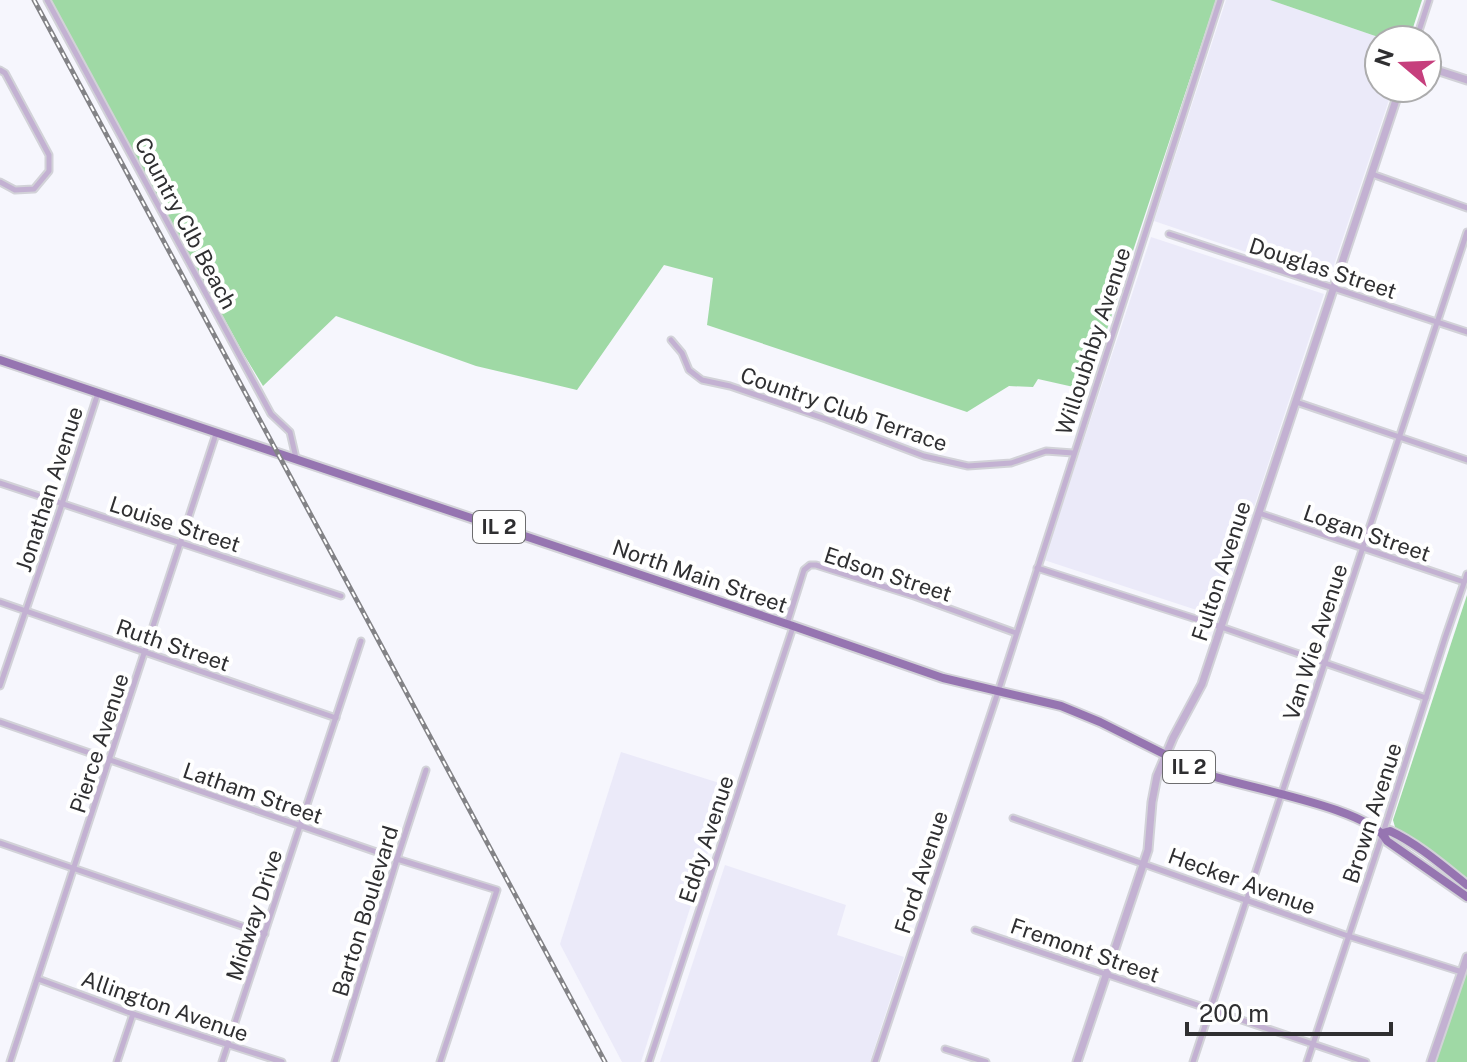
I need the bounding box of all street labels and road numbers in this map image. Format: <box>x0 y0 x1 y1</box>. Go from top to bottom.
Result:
street label: Country Clb Beach <box>130 133 242 313</box>
street label: Douglas Street <box>1246 232 1400 304</box>
street label: Willoubhby Avenue <box>1050 244 1136 438</box>
street label: Country Club Terrace <box>737 361 951 457</box>
street label: Jonathan Avenue <box>10 403 88 575</box>
street label: Louise Street <box>106 491 244 557</box>
street label: Fulton Avenue <box>1186 498 1256 644</box>
street label: Logan Street <box>1300 499 1434 567</box>
road number: IL 2 <box>473 511 525 543</box>
street label: North Main Street <box>609 534 791 618</box>
street label: Edson Street <box>821 541 955 607</box>
street label: Van Wie Avenue <box>1277 560 1353 724</box>
street label: Ruth Street <box>113 613 233 677</box>
street label: Pierce Avenue <box>64 670 134 816</box>
street label: Brown Avenue <box>1337 739 1407 887</box>
road number: IL 2 <box>1163 751 1215 783</box>
street label: Latham Street <box>180 757 326 829</box>
street label: Eddy Avenue <box>673 772 739 906</box>
street label: Ford Avenue <box>889 807 953 937</box>
street label: Barton Boulevard <box>327 823 403 999</box>
street label: Hecker Avenue <box>1165 842 1319 920</box>
street label: Midway Drive <box>221 846 287 984</box>
street label: Fremont Street <box>1007 912 1163 988</box>
street label: Allington Avenue <box>78 965 252 1047</box>

